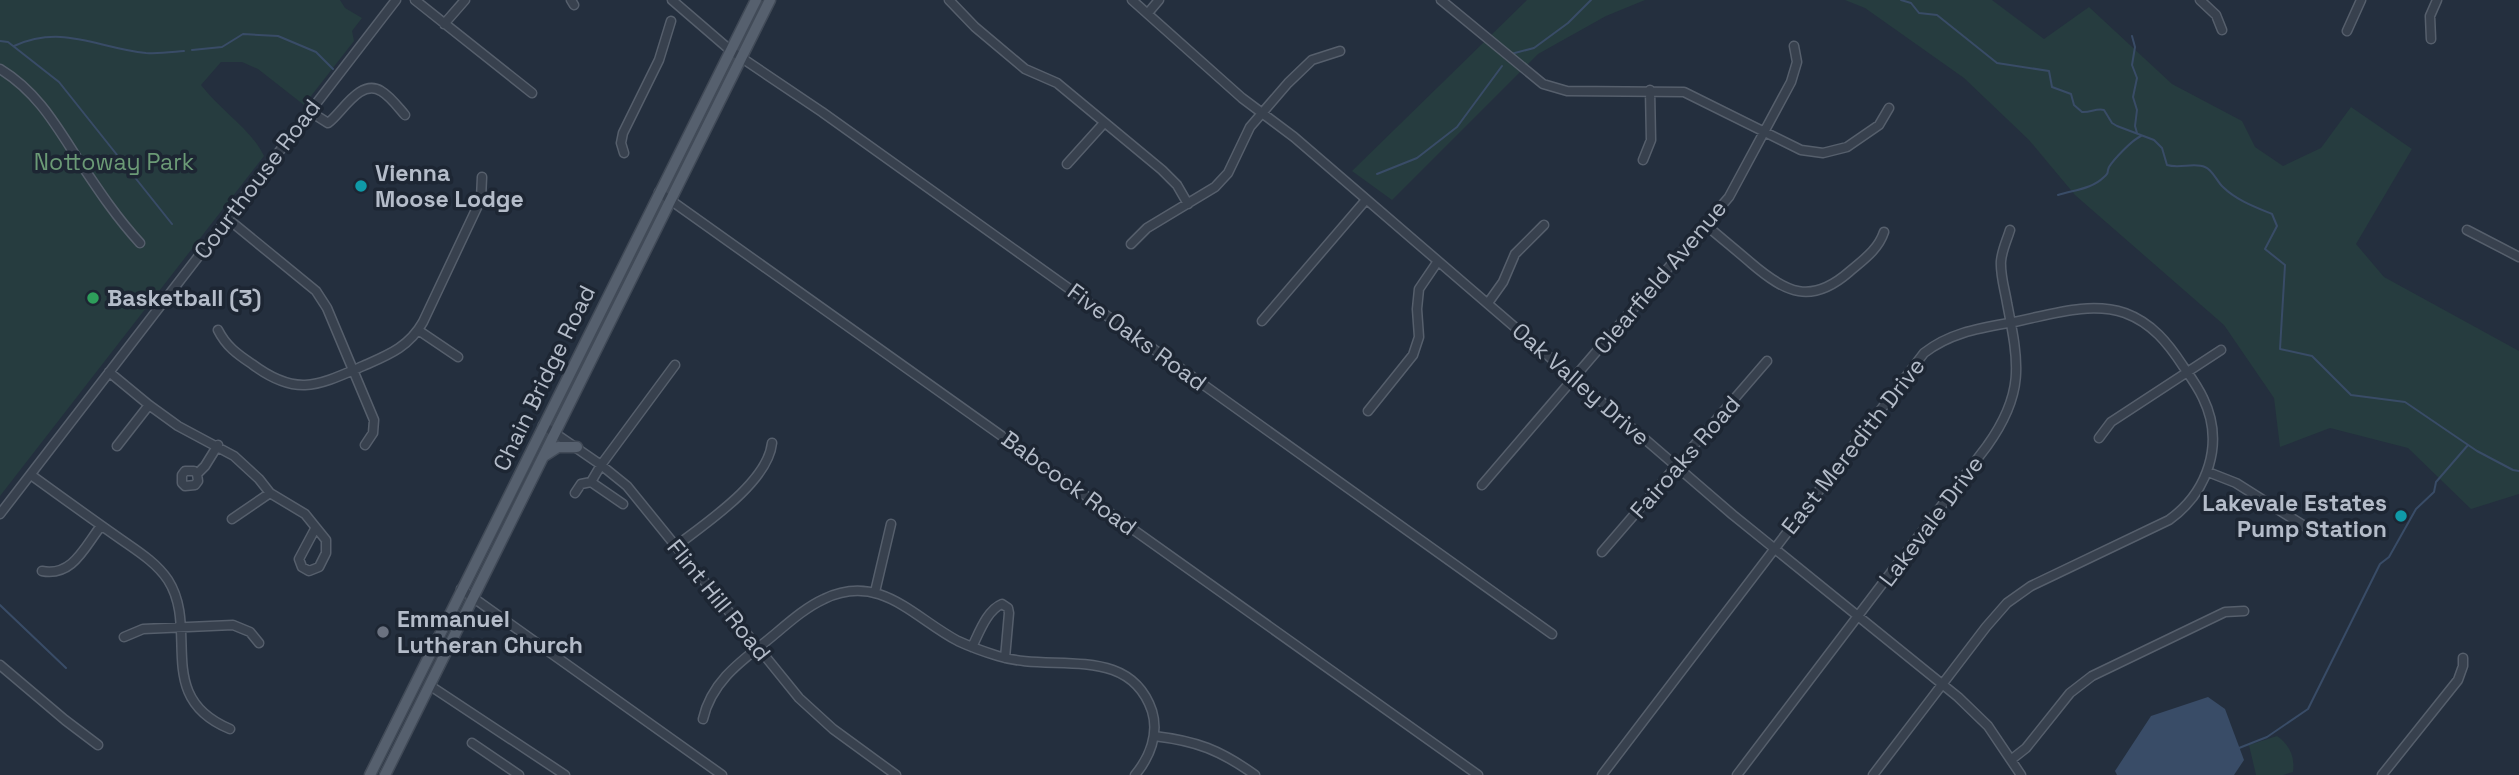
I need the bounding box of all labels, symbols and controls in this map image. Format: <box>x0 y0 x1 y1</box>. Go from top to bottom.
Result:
street label: Courthouse Road <box>187 93 327 265</box>
park label: Nottoway Park <box>34 147 194 177</box>
place label: Vienna Moose Lodge <box>375 158 524 214</box>
marker: Vienna Moose Lodge <box>353 178 369 194</box>
street label: Clearfield Avenue <box>1587 194 1733 360</box>
street label: Five Oaks Road <box>1062 276 1212 398</box>
street label: Chain Bridge Road <box>486 280 602 476</box>
place label: Basketball (3) <box>107 283 261 313</box>
marker: Basketball (3) <box>85 290 101 306</box>
street label: Oak Valley Drive <box>1506 316 1656 452</box>
street label: East Meredith Drive <box>1775 352 1931 540</box>
street label: Fairoaks Road <box>1623 389 1747 525</box>
street label: Babcock Road <box>996 424 1142 542</box>
street label: Lakevale Drive <box>1872 450 1990 592</box>
place label: Lakevale Estates Pump Station <box>2202 488 2387 544</box>
marker: Lakevale Estates Pump Station <box>2393 508 2409 524</box>
street label: Flint Hill Road <box>661 533 777 667</box>
place label: Emmanuel Lutheran Church <box>397 604 583 660</box>
marker: Emmanuel Lutheran Church <box>375 624 391 640</box>

